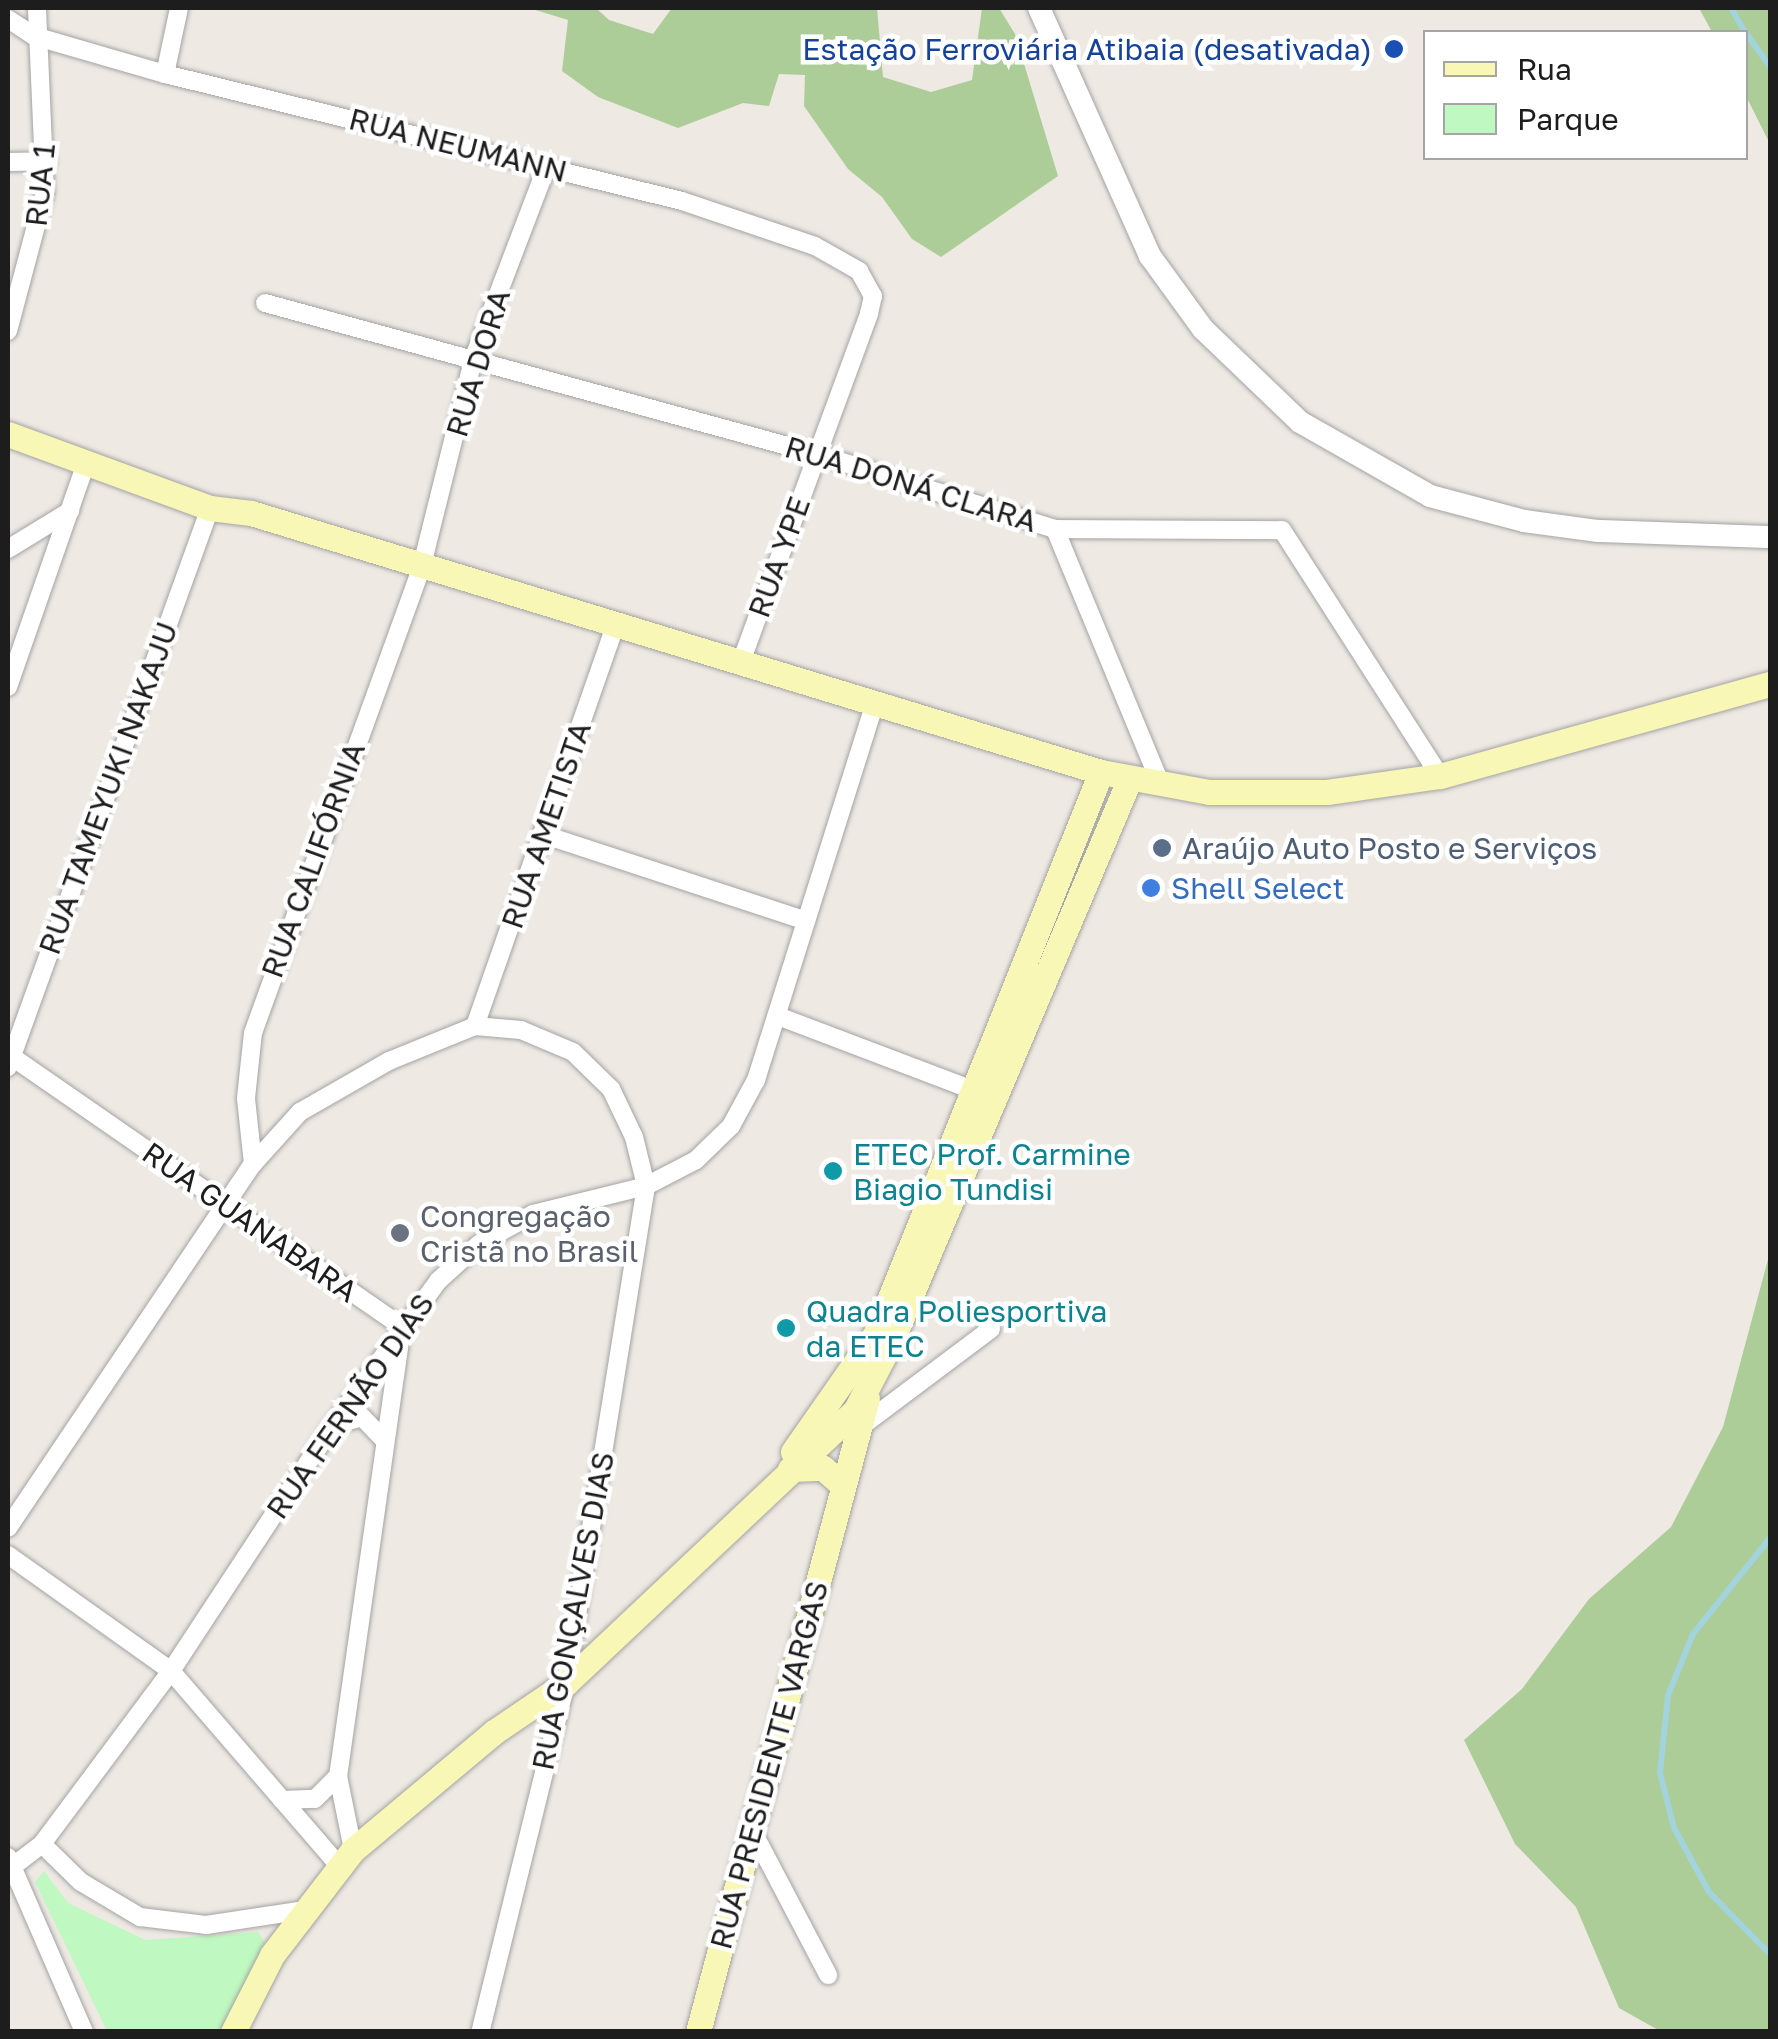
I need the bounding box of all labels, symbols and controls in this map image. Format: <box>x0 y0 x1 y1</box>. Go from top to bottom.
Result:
legend <box>1423 30 1748 160</box>
place label: Estação Ferroviária Atibaia (desativada) <box>802 31 1372 67</box>
marker: Estação Ferroviária Atibaia (desativada) <box>1381 36 1407 62</box>
text: Rua <box>1517 51 1572 87</box>
street label: RUA NEUMANN <box>345 101 571 189</box>
text: Parque <box>1517 101 1619 137</box>
street label: RUA 1 <box>18 142 62 228</box>
street label: RUA DORA <box>439 285 517 441</box>
street label: RUA DONÁ CLARA <box>781 429 1041 539</box>
street label: RUA YPE <box>741 492 817 622</box>
street label: RUA TAMEYUKI NAKAJU <box>31 617 185 959</box>
street label: RUA AMETISTA <box>494 717 598 933</box>
street label: RUA CALIFÓRNIA <box>254 737 372 983</box>
place label: Araújo Auto Posto e Serviços <box>1182 830 1597 866</box>
marker: Araújo Auto Posto e Serviços <box>1151 837 1173 859</box>
place label: Shell Select <box>1171 870 1344 906</box>
marker: Shell Select <box>1140 877 1162 899</box>
street label: RUA GUANABARA <box>136 1134 364 1310</box>
place label: ETEC Prof. Carmine Biagio Tundisi <box>853 1136 1131 1206</box>
marker: ETEC Prof. Carmine Biagio Tundisi <box>822 1160 844 1182</box>
place label: Congregação Cristã no Brasil <box>420 1198 638 1268</box>
marker: Congregação Cristã no Brasil <box>389 1222 411 1244</box>
street label: RUA FERNÃO DIAS <box>259 1286 441 1526</box>
place label: Quadra Poliesportiva da ETEC <box>806 1293 1108 1364</box>
marker: Quadra Poliesportiva da ETEC <box>775 1317 797 1339</box>
street label: RUA GONÇALVES DIAS <box>524 1449 622 1773</box>
street label: RUA PRESIDENTE VARGAS <box>702 1577 836 1953</box>

